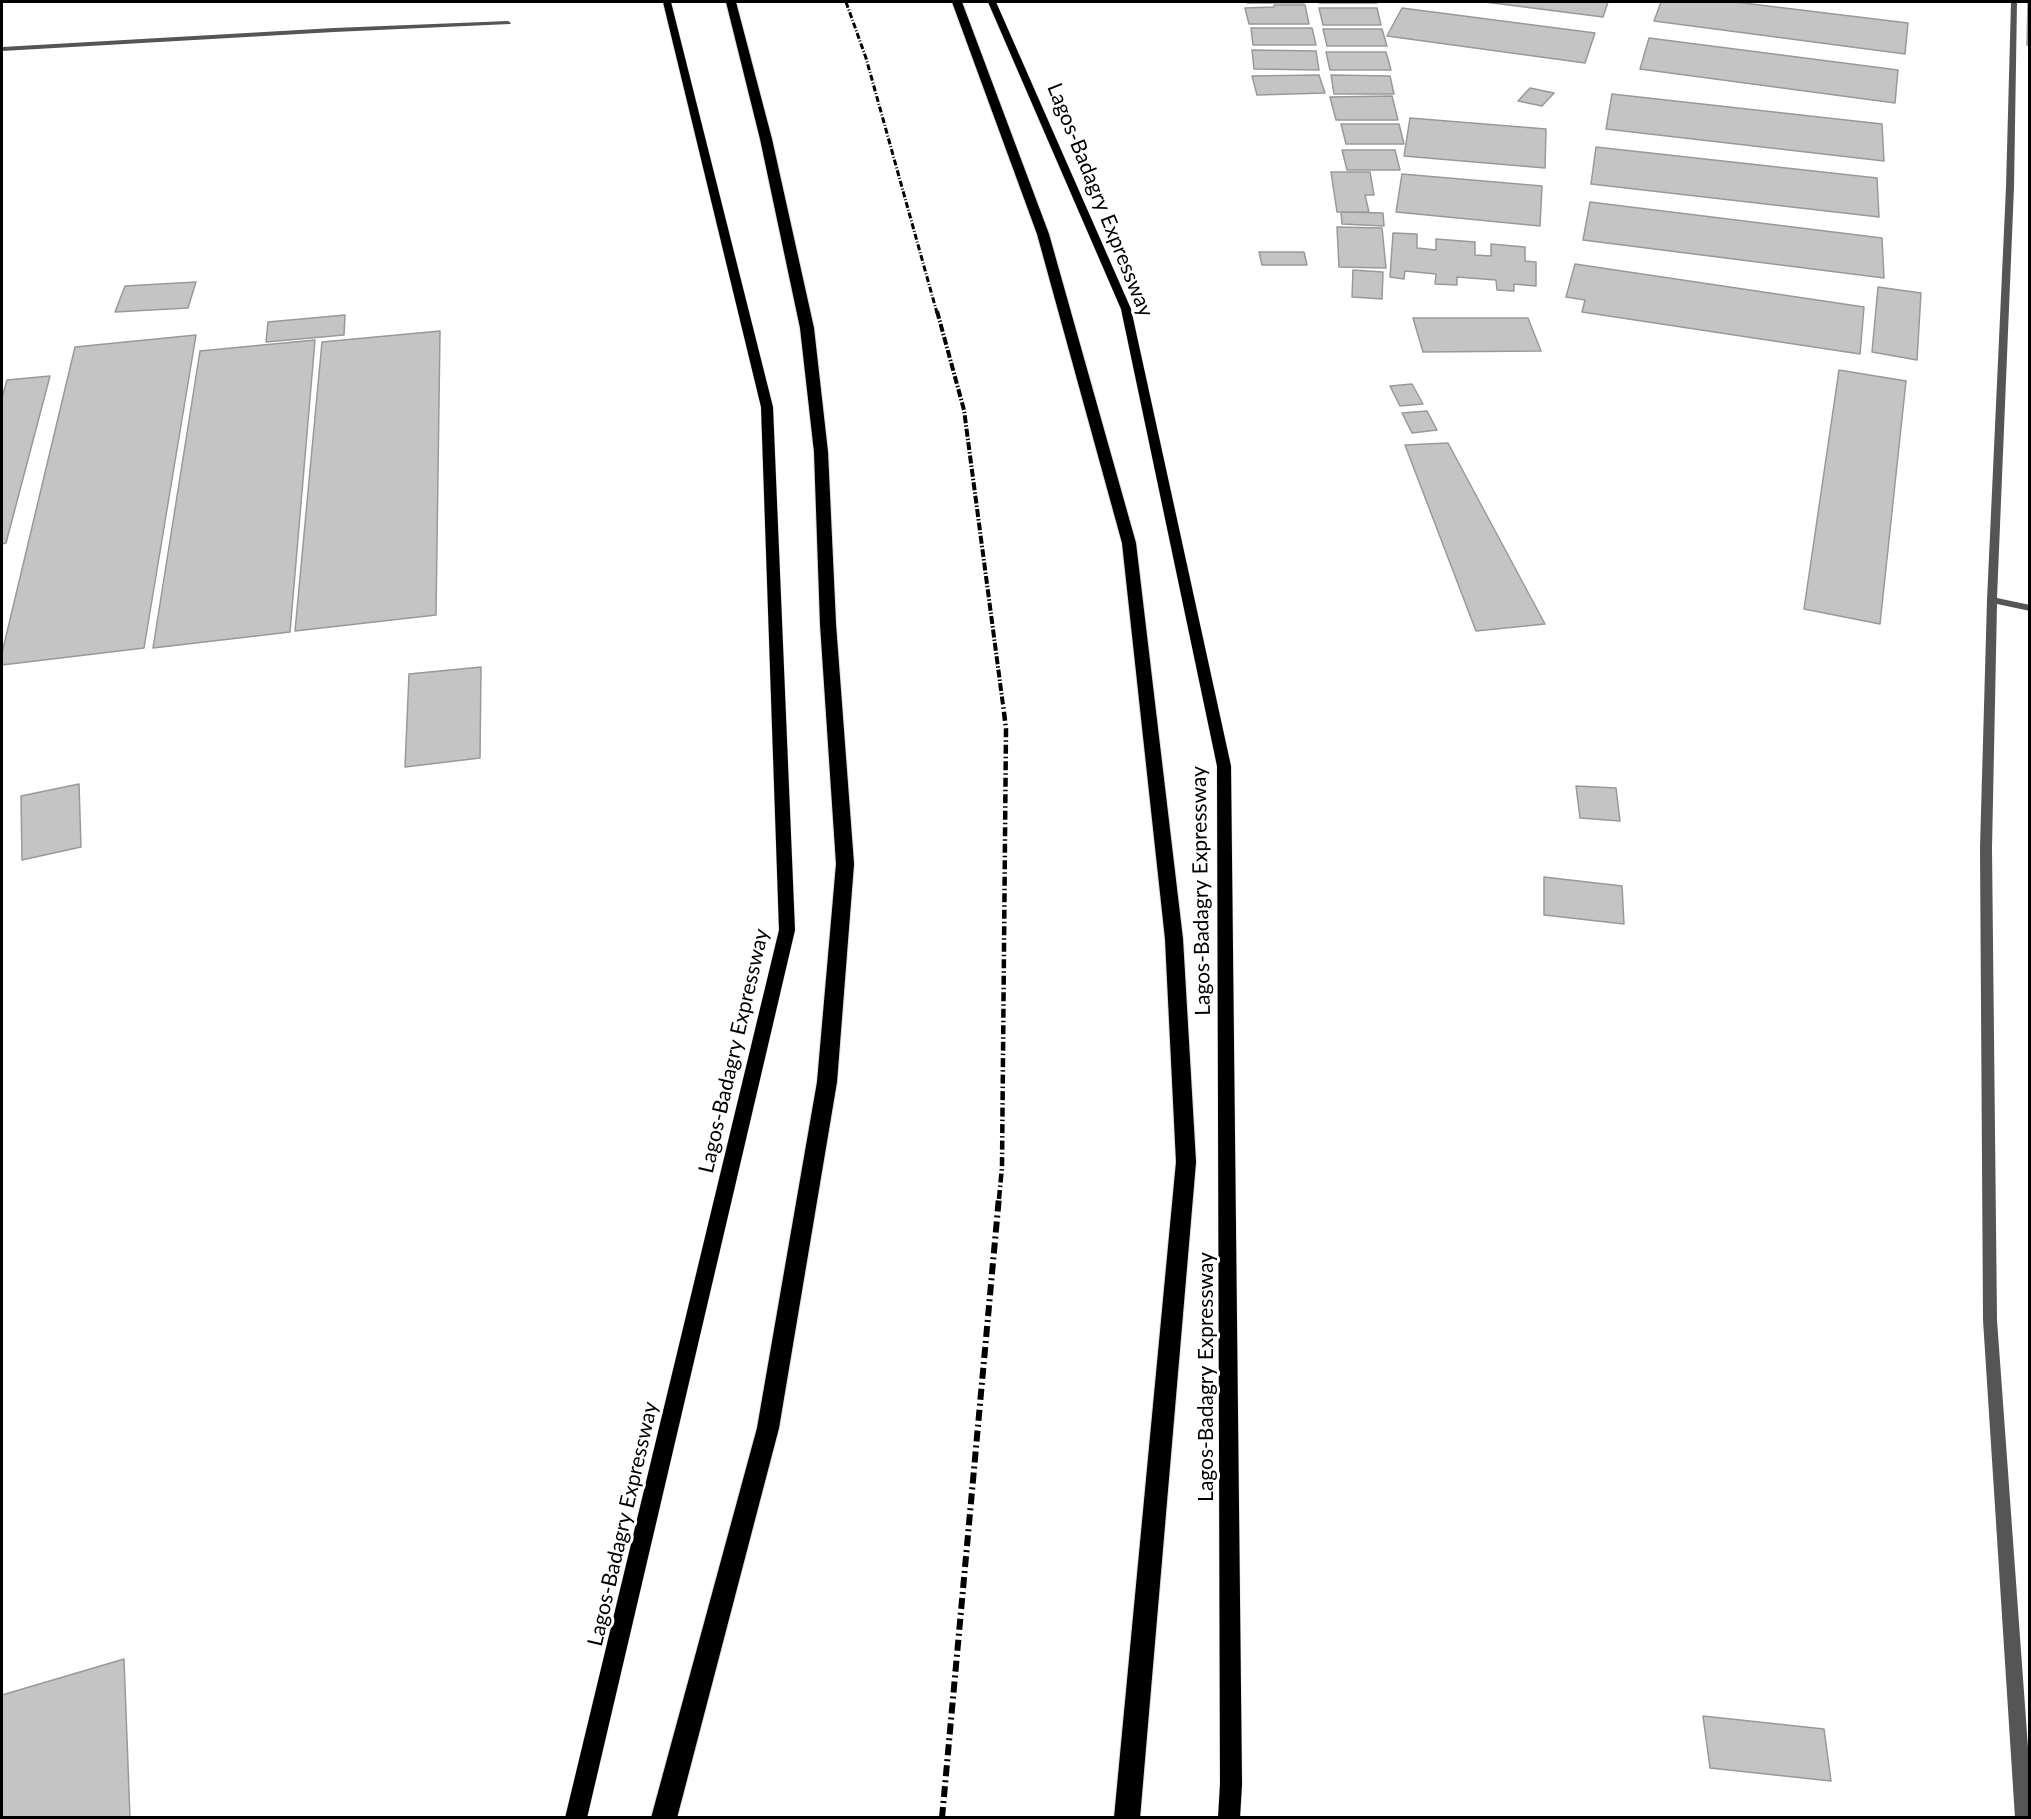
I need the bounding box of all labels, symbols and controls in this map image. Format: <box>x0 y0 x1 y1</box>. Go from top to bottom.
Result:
street label: Lagos-Badagry Expressway <box>1042 79 1158 321</box>
street label: Lagos-Badagry Expressway <box>1186 766 1216 1016</box>
street label: Lagos-Badagry Expressway <box>694 926 774 1176</box>
street label: Lagos-Badagry Expressway <box>1193 1252 1219 1502</box>
street label: Lagos-Badagry Expressway <box>583 1399 663 1649</box>

